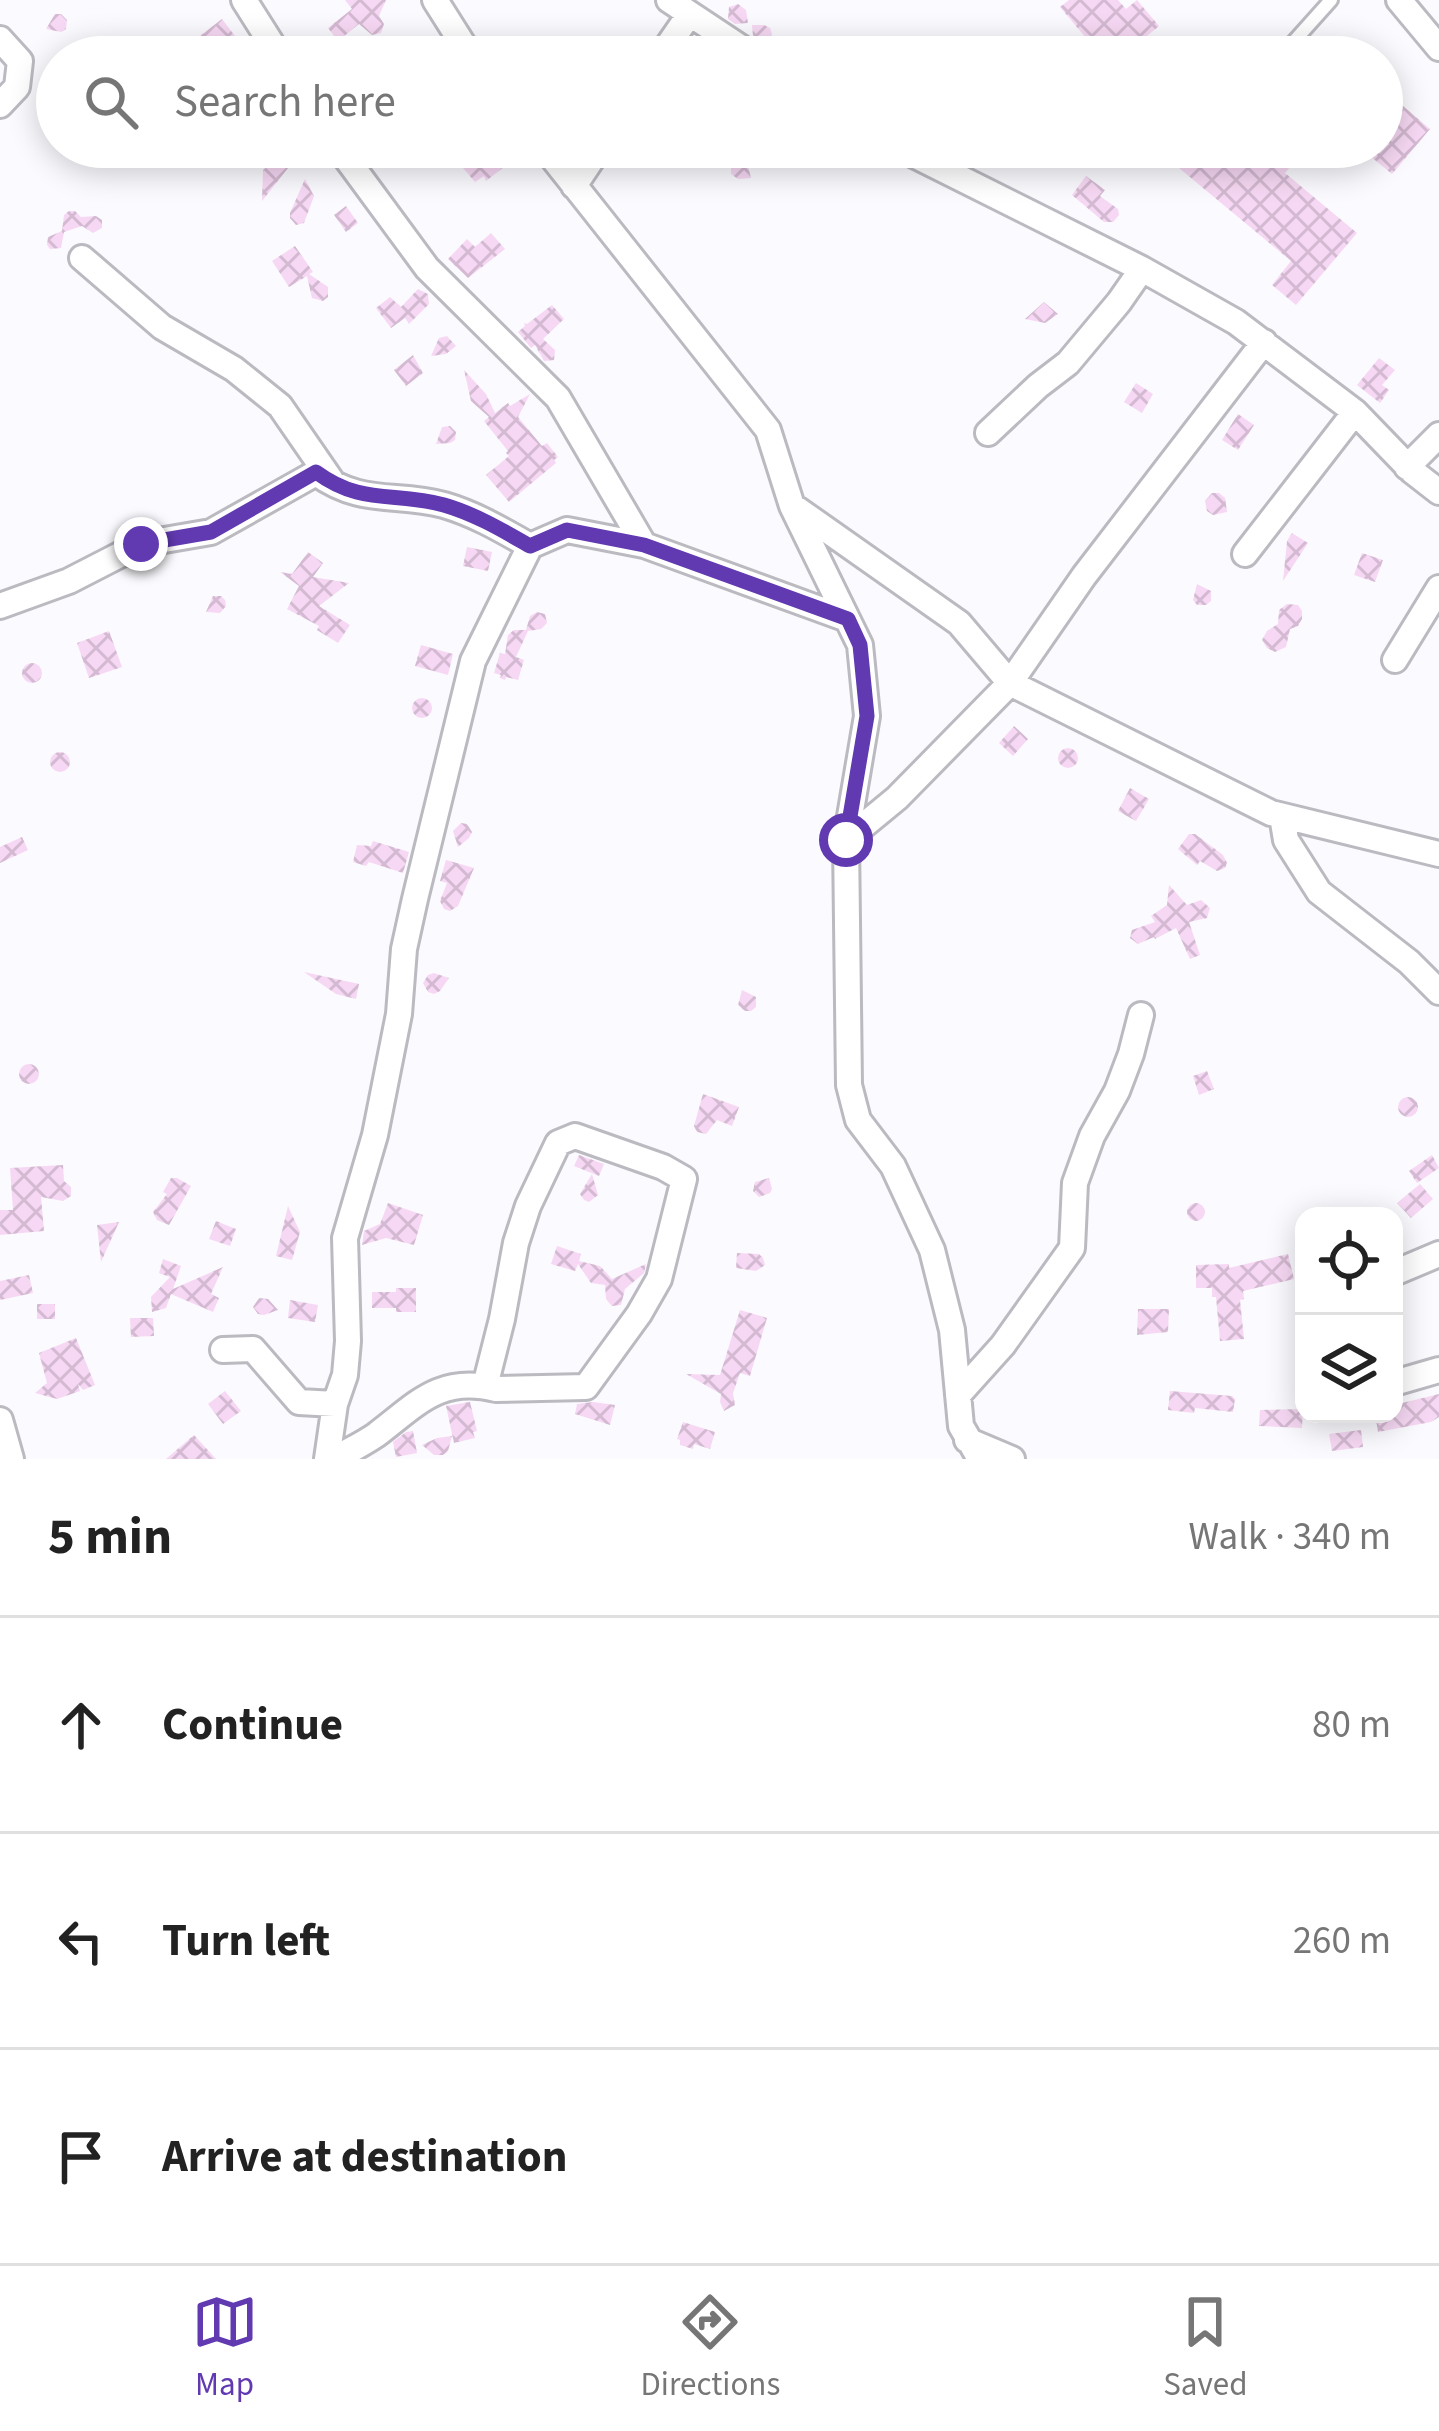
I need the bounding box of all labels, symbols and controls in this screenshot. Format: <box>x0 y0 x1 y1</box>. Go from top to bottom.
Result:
search box <box>36 36 1403 168</box>
icon: search <box>78 69 144 135</box>
text: Search here <box>174 70 396 134</box>
route end <box>114 517 168 571</box>
route start <box>819 813 873 867</box>
map controls <box>1295 1207 1403 1423</box>
button: locate <box>1295 1207 1403 1315</box>
button: layers <box>1295 1315 1403 1423</box>
text: 5 min <box>48 1501 172 1573</box>
text: Walk · 340 m <box>1188 1509 1391 1565</box>
icon: ahead <box>48 1692 114 1758</box>
text: Continue <box>162 1693 343 1757</box>
text: 80 m <box>1312 1697 1391 1753</box>
icon: left <box>48 1908 114 1974</box>
text: Turn left <box>162 1909 330 1973</box>
text: 260 m <box>1293 1913 1391 1969</box>
icon: arrive <box>48 2124 114 2190</box>
text: Arrive at destination <box>162 2125 567 2189</box>
tab: Map <box>192 2289 258 2408</box>
tab: Directions <box>641 2289 780 2408</box>
tab: Saved <box>1163 2289 1247 2408</box>

